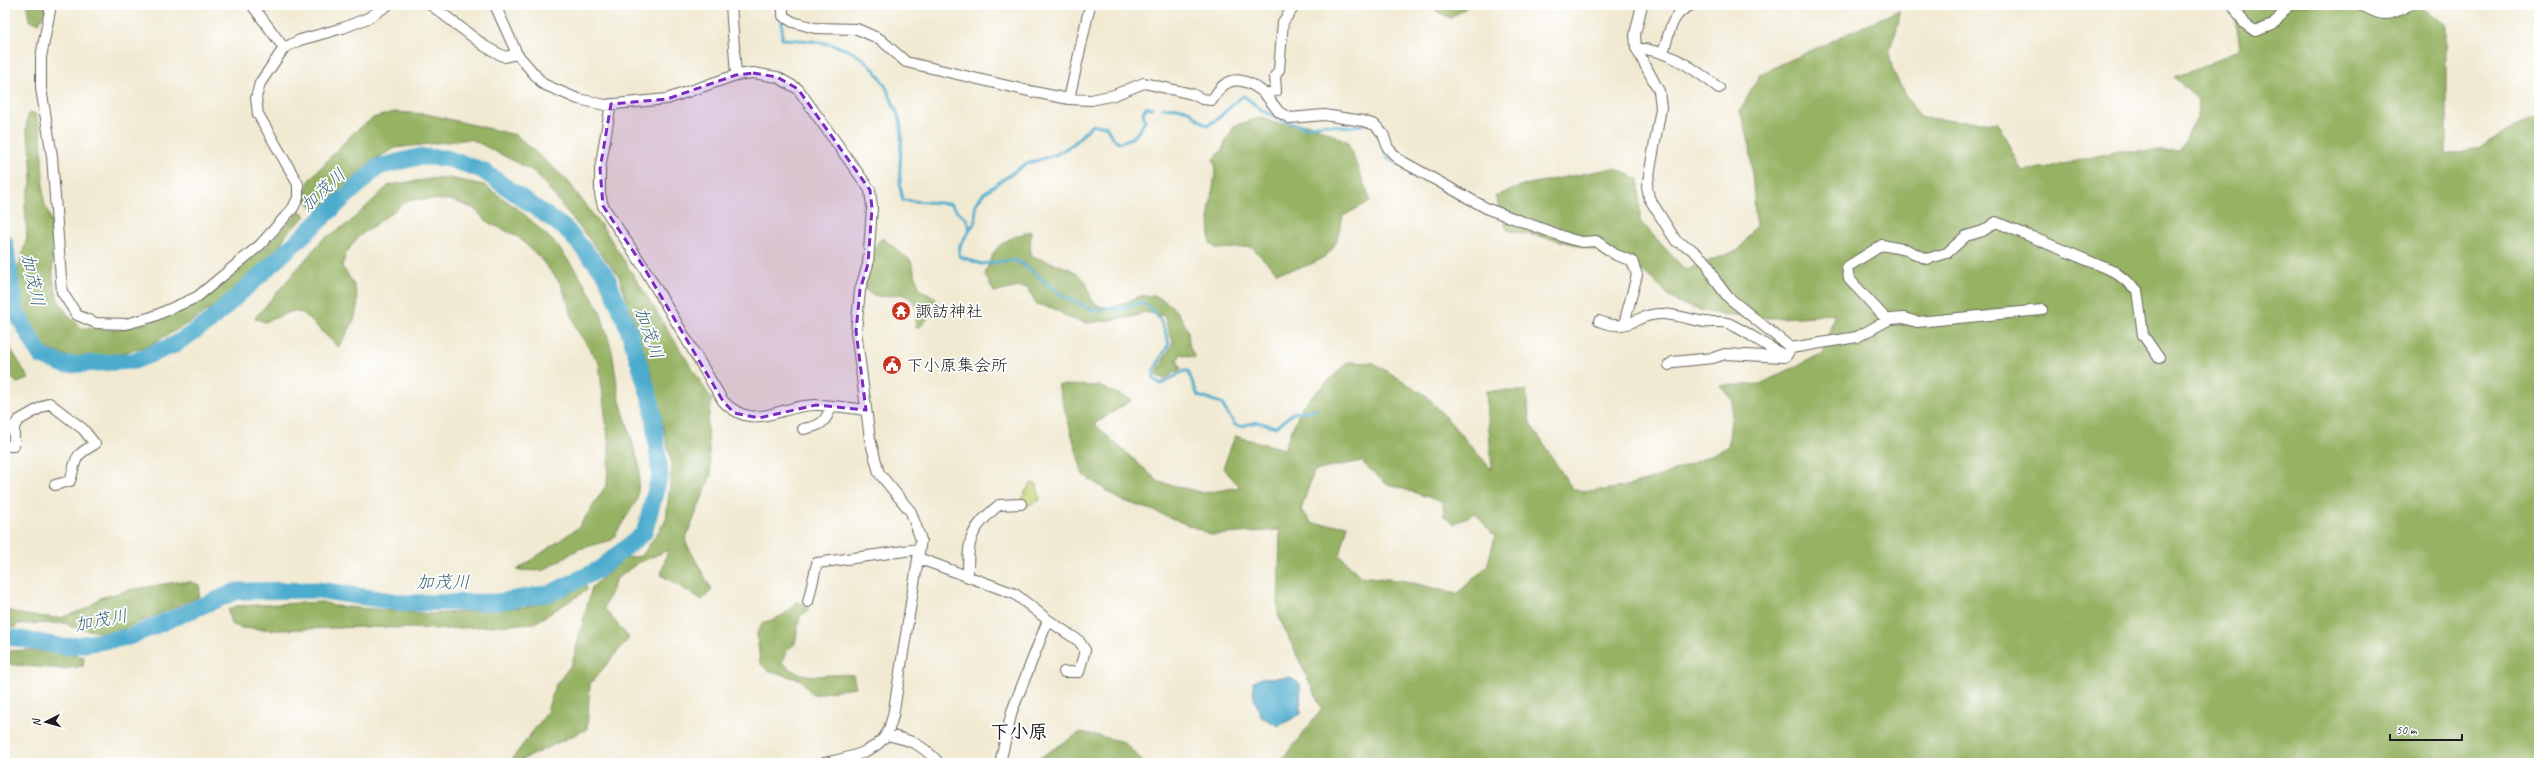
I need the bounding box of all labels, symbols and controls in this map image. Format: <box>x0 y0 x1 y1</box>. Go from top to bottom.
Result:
water label: 加茂川 <box>296 164 350 216</box>
water label: 加茂川 <box>17 251 49 309</box>
temple icon: 諏訪神社 <box>890 300 912 322</box>
place label: 諏訪神社 <box>915 301 983 322</box>
water label: 加茂川 <box>630 304 668 362</box>
public building icon: 下小原集会所 <box>881 354 903 376</box>
place label: 下小原集会所 <box>906 355 1008 376</box>
water label: 加茂川 <box>416 571 470 593</box>
water label: 加茂川 <box>72 604 130 636</box>
north arrow <box>26 702 66 742</box>
scale bar <box>2390 716 2462 742</box>
text: N <box>29 717 43 727</box>
district label: 下小原 <box>990 720 1048 744</box>
text: 50 m <box>2396 722 2418 738</box>

